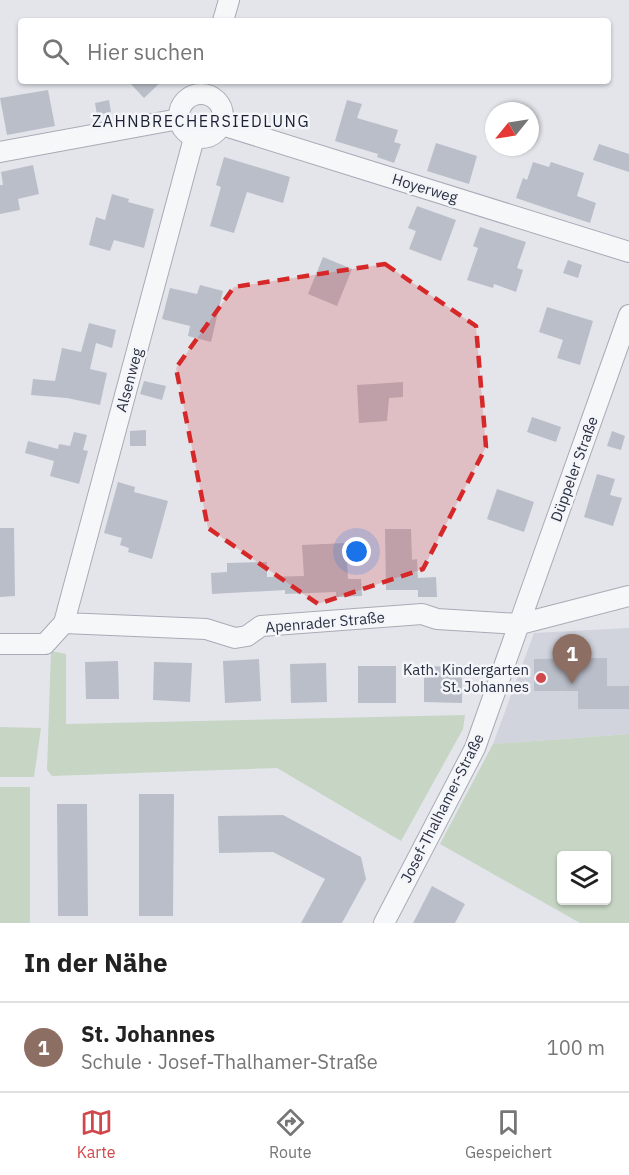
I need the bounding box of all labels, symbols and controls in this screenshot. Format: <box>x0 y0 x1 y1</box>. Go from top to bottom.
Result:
search box <box>18 18 611 84</box>
icon: search <box>39 35 72 68</box>
text: Hier suchen <box>87 37 205 66</box>
north arrow <box>485 102 539 156</box>
district label: ZAHNBRECHERSIEDLUNG <box>92 111 310 131</box>
street label: Hoyerweg <box>390 169 460 207</box>
street label: Alsenweg <box>111 346 147 414</box>
street label: Düppeler Straße <box>546 414 602 524</box>
your location <box>342 537 371 566</box>
street label: Apenrader Straße <box>265 607 385 637</box>
pin: 1 <box>552 634 592 684</box>
place label: Kath. Kindergarten St. Johannes <box>403 660 529 696</box>
marker: Kath. Kindergarten St. Johannes <box>534 671 548 685</box>
street label: Josef-Thalhamer-Straße <box>396 730 488 886</box>
map controls <box>557 851 611 905</box>
button: layers <box>557 851 611 905</box>
text: In der Nähe <box>24 945 168 979</box>
text: St. Johannes <box>81 1019 215 1048</box>
text: 1 <box>38 1034 50 1061</box>
text: 100 m <box>547 1034 605 1061</box>
text: Schule · Josef-Thalhamer-Straße <box>81 1048 378 1075</box>
tab: Karte <box>77 1106 116 1162</box>
tab: Route <box>269 1106 311 1162</box>
tab: Gespeichert <box>465 1106 552 1162</box>

